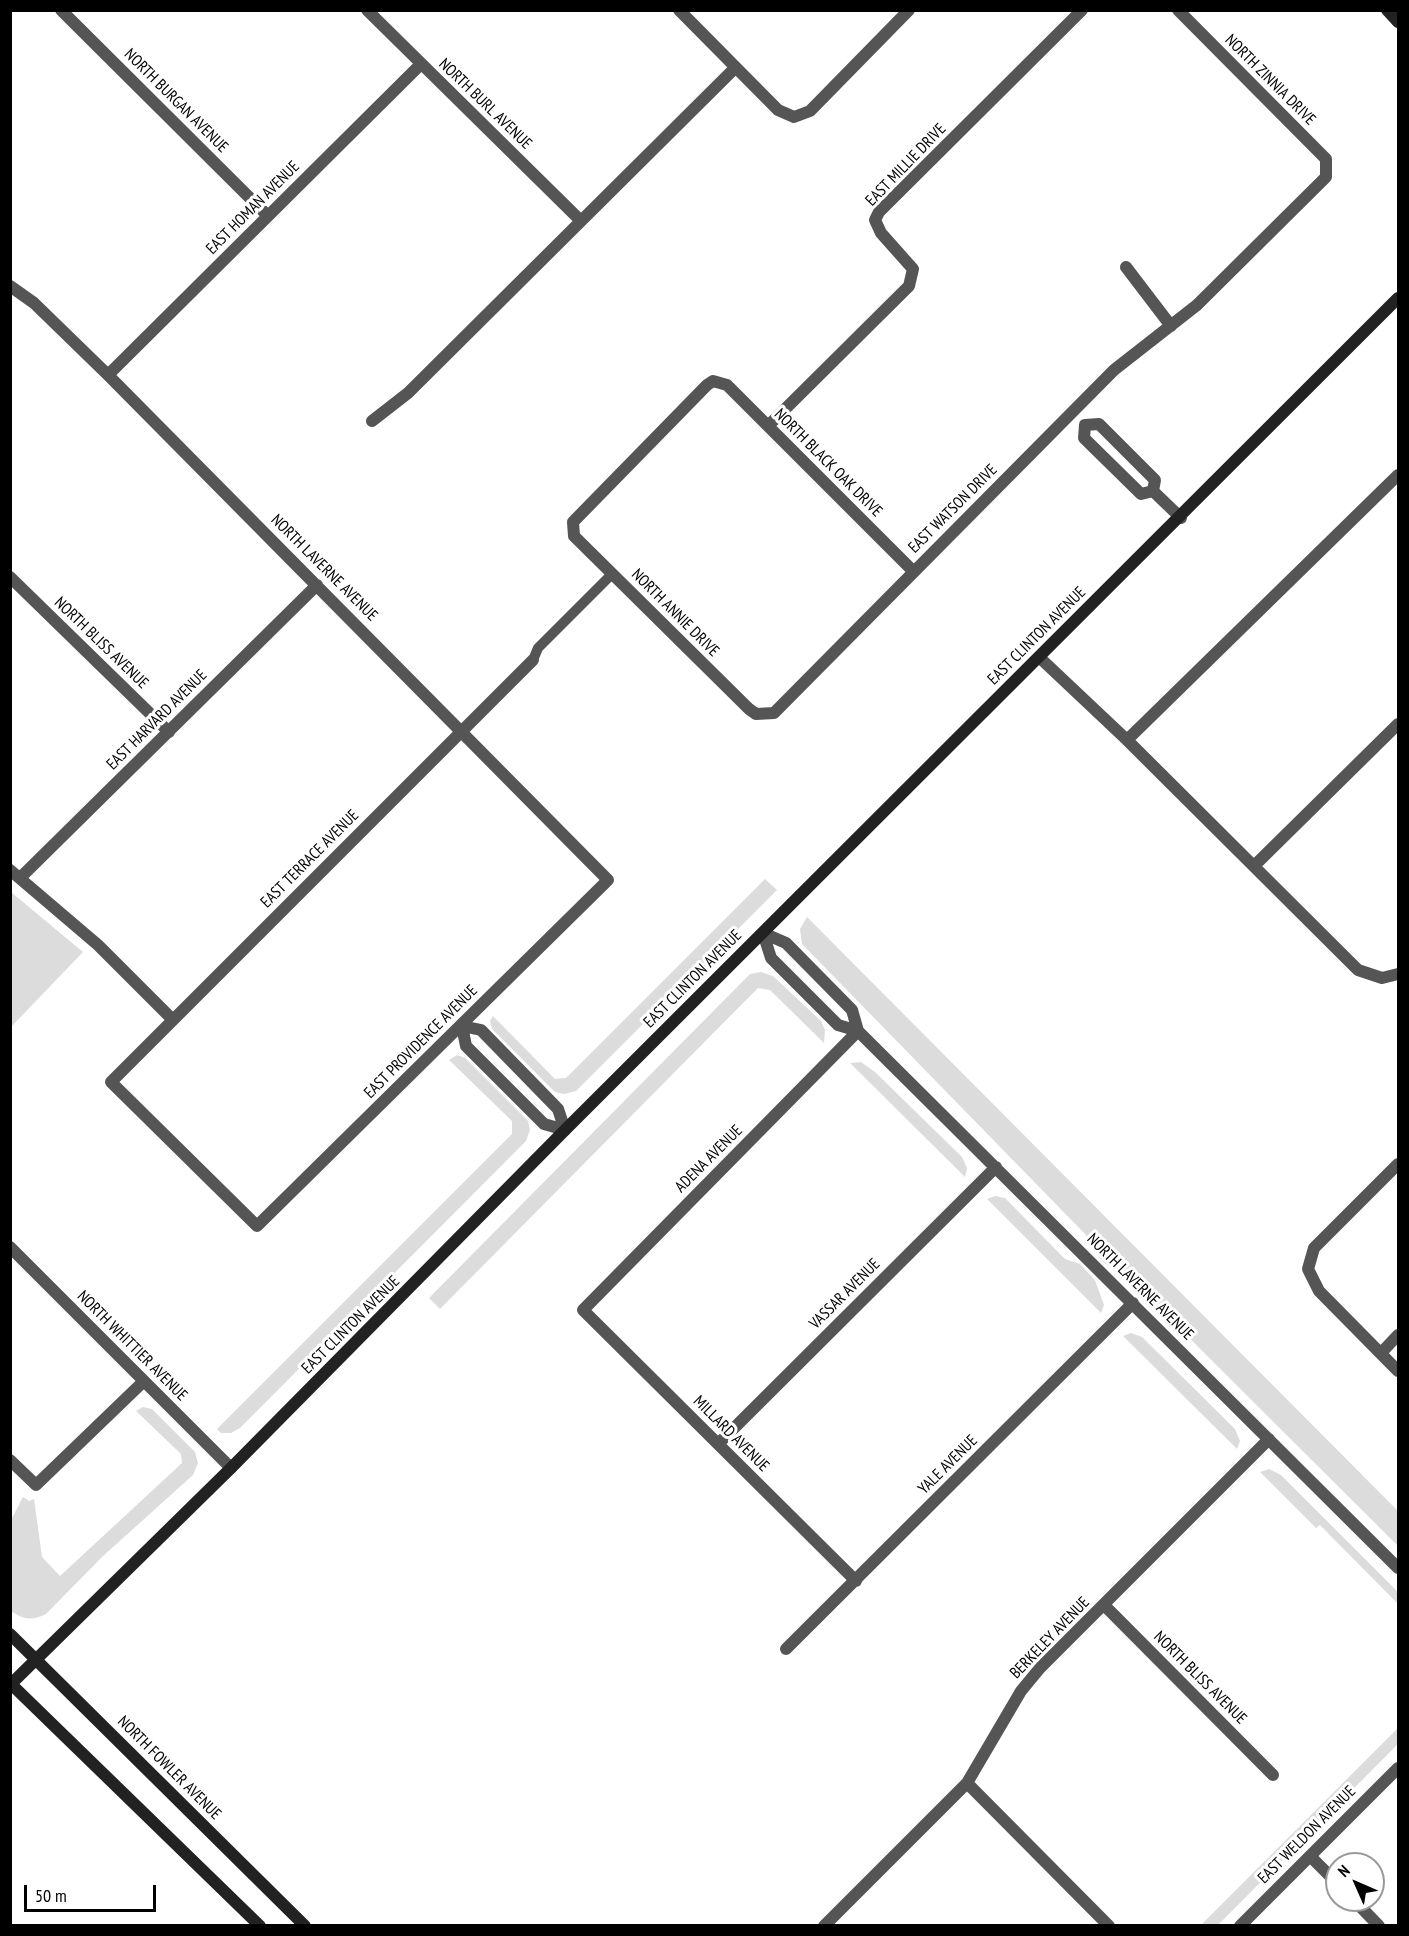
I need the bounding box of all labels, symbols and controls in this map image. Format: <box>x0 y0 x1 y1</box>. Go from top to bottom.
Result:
street label: NORTH ZINNIA DRIVE <box>1221 31 1319 129</box>
street label: NORTH BURGAN AVENUE <box>120 45 232 157</box>
street label: NORTH BURL AVENUE <box>434 55 536 153</box>
street label: EAST MILLIE DRIVE <box>862 120 950 210</box>
street label: EAST HOMAN AVENUE <box>202 157 304 259</box>
street label: NORTH BLACK OAK DRIVE <box>770 405 886 521</box>
street label: EAST WATSON DRIVE <box>905 461 1001 557</box>
street label: NORTH LAVERNE AVENUE <box>267 511 381 625</box>
street label: NORTH ANNIE DRIVE <box>627 565 723 661</box>
street label: EAST CLINTON AVENUE <box>984 583 1090 689</box>
street label: NORTH BLISS AVENUE <box>50 593 152 693</box>
street label: EAST HARVARD AVENUE <box>103 666 211 774</box>
street label: EAST TERRACE AVENUE <box>257 806 363 912</box>
street label: EAST CLINTON AVENUE <box>640 926 746 1032</box>
street label: EAST PROVIDENCE AVENUE <box>360 981 482 1103</box>
street label: ADENA AVENUE <box>671 1121 747 1197</box>
street label: NORTH LAVERNE AVENUE <box>1083 1230 1197 1344</box>
street label: VASSAR AVENUE <box>806 1255 884 1333</box>
street label: EAST CLINTON AVENUE <box>298 1272 404 1378</box>
street label: NORTH WHITTIER AVENUE <box>73 1287 191 1405</box>
street label: MILLARD AVENUE <box>689 1392 773 1476</box>
street label: YALE AVENUE <box>914 1431 982 1499</box>
street label: BERKELEY AVENUE <box>1006 1593 1094 1683</box>
street label: NORTH BLISS AVENUE <box>1150 1628 1250 1728</box>
street label: NORTH FOWLER AVENUE <box>113 1712 225 1824</box>
street label: EAST WELDON AVENUE <box>1254 1782 1360 1888</box>
north arrow <box>1325 1852 1385 1912</box>
scale bar <box>27 1873 159 1911</box>
text: 50 m <box>35 1884 67 1907</box>

